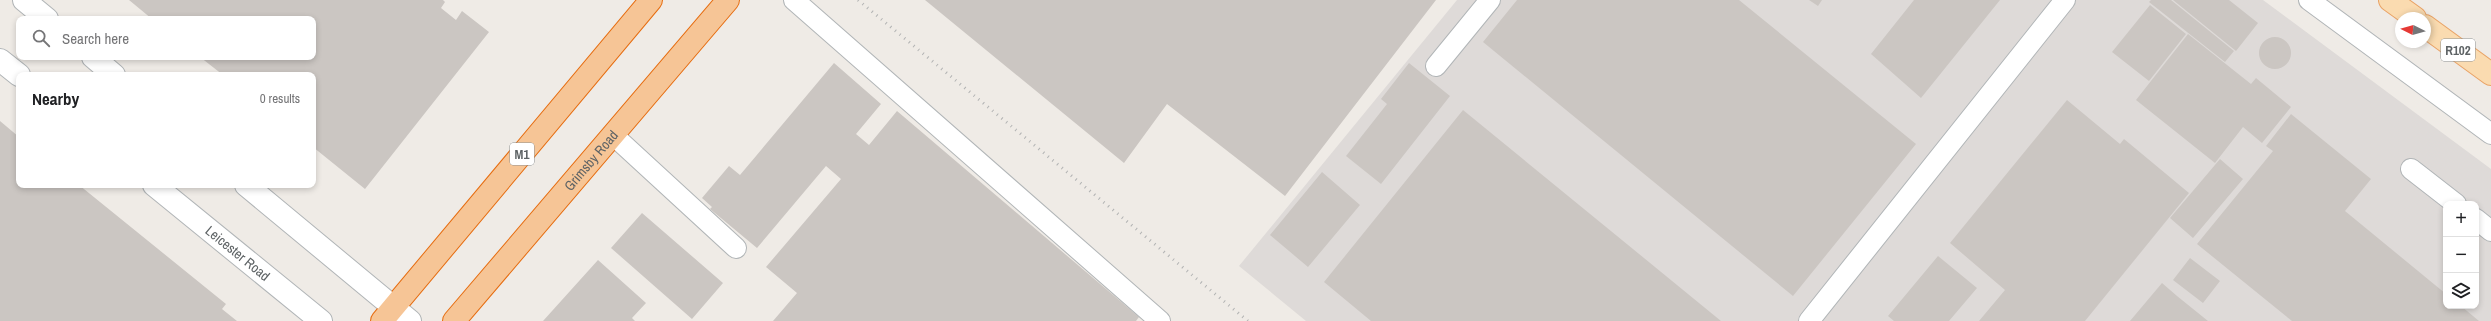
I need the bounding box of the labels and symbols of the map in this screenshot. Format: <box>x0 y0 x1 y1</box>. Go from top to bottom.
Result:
north arrow <box>2395 12 2431 48</box>
road number: R102 <box>2441 39 2475 61</box>
street label: Grimsby Road <box>560 126 622 195</box>
road number: M1 <box>510 143 534 165</box>
street label: Leicester Road <box>202 222 274 285</box>

